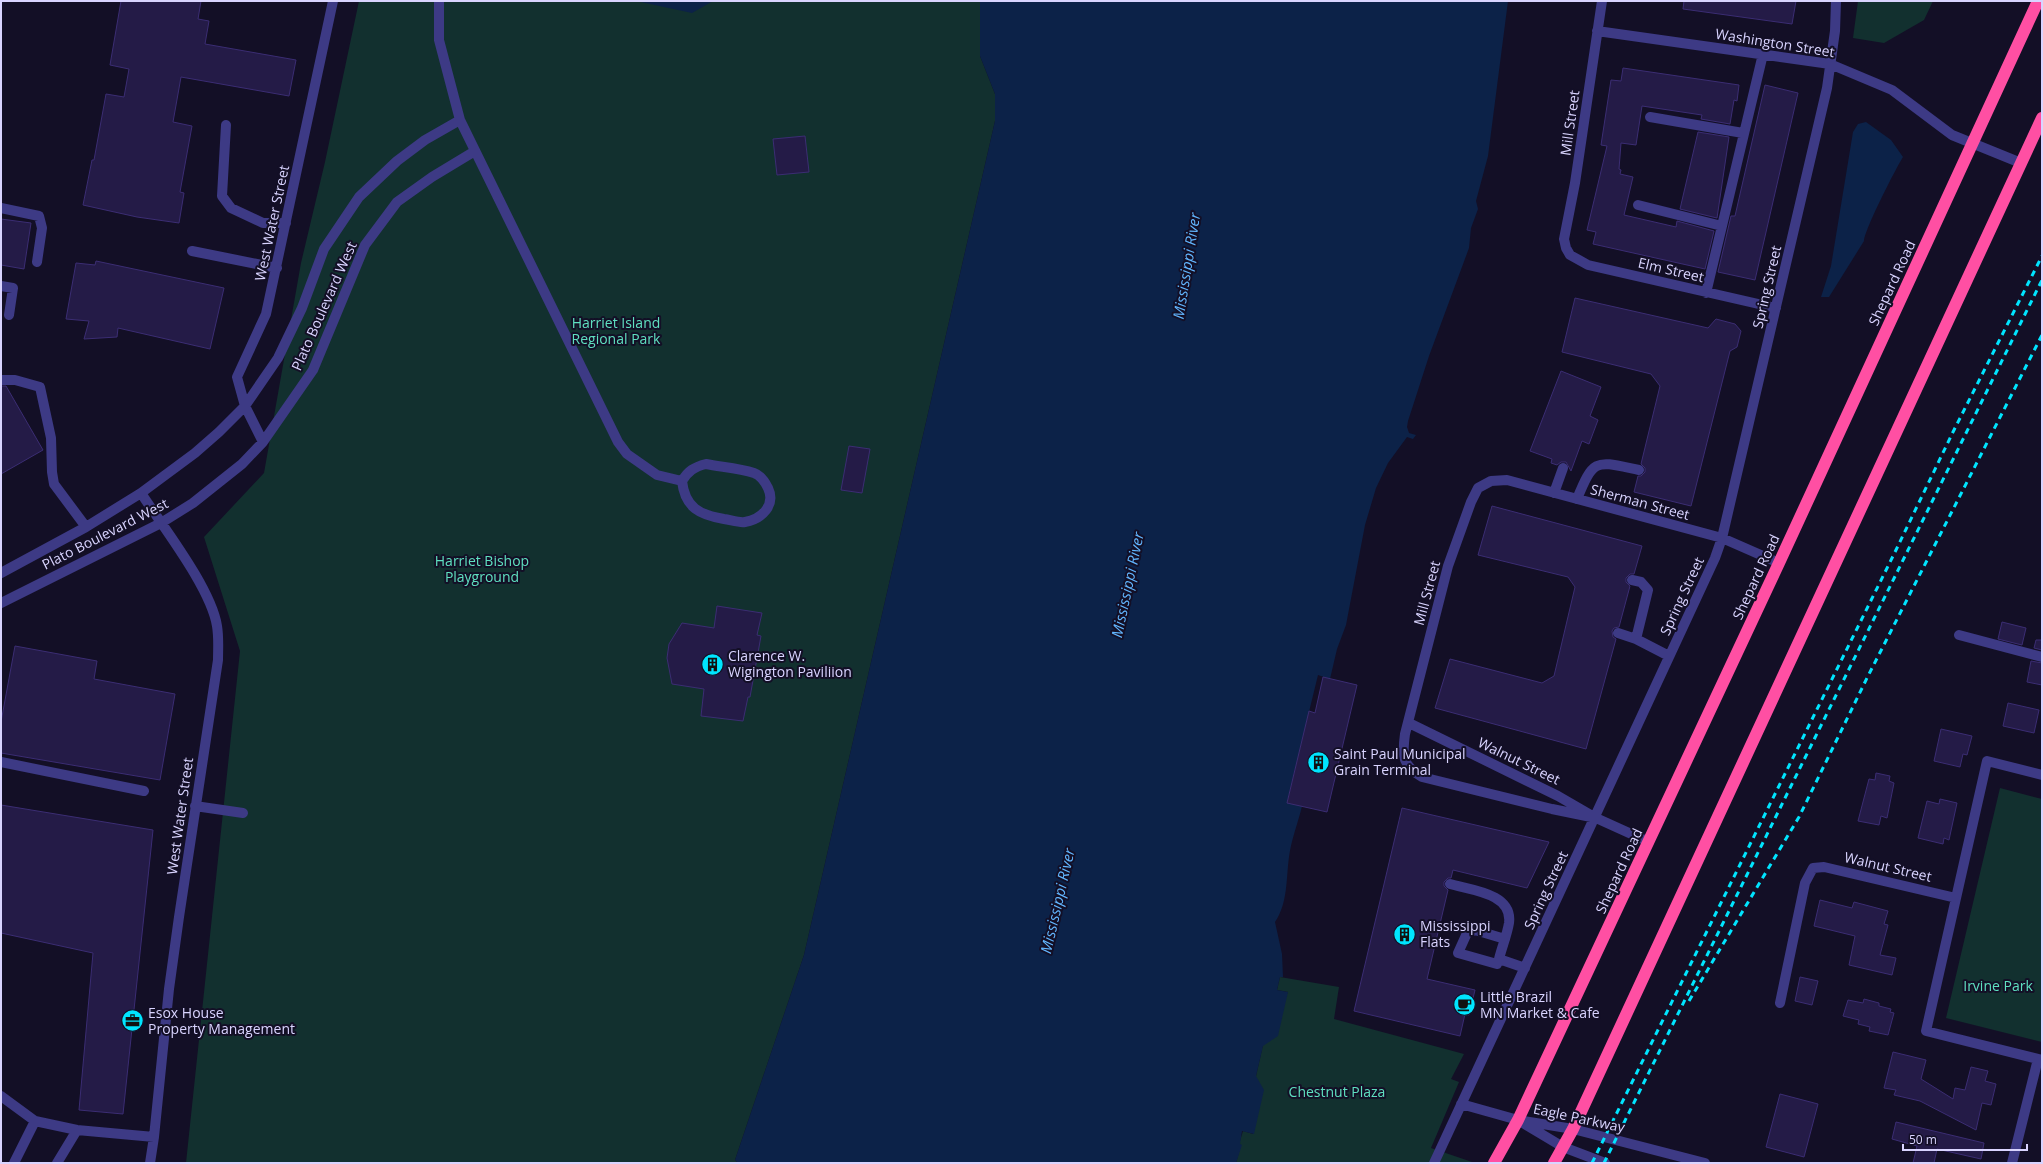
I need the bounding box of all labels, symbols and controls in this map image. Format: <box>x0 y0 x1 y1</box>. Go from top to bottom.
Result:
street label: Washington Street <box>1714 24 1836 61</box>
street label: Mill Street <box>1556 89 1584 157</box>
street label: West Water Street <box>250 163 293 283</box>
water label: Mississippi River <box>1168 210 1204 320</box>
street label: Shepard Road <box>1864 237 1920 328</box>
street label: Plato Boulevard West <box>287 238 361 373</box>
street label: Spring Street <box>1748 244 1785 330</box>
street label: Elm Street <box>1636 253 1706 286</box>
park label: Harriet Island Regional Park <box>572 313 661 348</box>
street label: Sherman Street <box>1588 479 1692 524</box>
street label: Plato Boulevard West <box>38 493 171 574</box>
water label: Mississippi River <box>1106 529 1148 639</box>
street label: Shepard Road <box>1728 531 1784 622</box>
park label: Harriet Bishop Playground <box>435 551 529 586</box>
street label: Spring Street <box>1655 554 1708 638</box>
street label: Mill Street <box>1409 559 1444 627</box>
place label: Clarence W. Wigington Paviliion <box>728 646 852 681</box>
building icon: Clarence W. Wigington Paviliion <box>699 651 725 677</box>
street label: Walnut Street <box>1475 732 1563 789</box>
place label: Saint Paul Municipal Grain Terminal <box>1334 744 1466 779</box>
building icon: Saint Paul Municipal Grain Terminal <box>1305 749 1331 775</box>
street label: West Water Street <box>162 756 197 876</box>
street label: Shepard Road <box>1591 825 1647 916</box>
water label: Mississippi River <box>1035 845 1079 955</box>
street label: Walnut Street <box>1843 847 1934 886</box>
street label: Spring Street <box>1519 848 1572 932</box>
place label: Mississippi Flats <box>1420 916 1491 951</box>
building icon: Mississippi Flats <box>1392 921 1418 947</box>
park label: Irvine Park <box>1963 976 2033 995</box>
place label: Little Brazil MN Market & Cafe <box>1480 987 1600 1022</box>
cafe icon: Little Brazil MN Market & Cafe <box>1451 992 1477 1018</box>
place label: Esox House Property Management <box>148 1003 295 1038</box>
office icon: Esox House Property Management <box>120 1008 146 1034</box>
park label: Chestnut Plaza <box>1289 1082 1385 1101</box>
street label: Eagle Parkway <box>1532 1099 1628 1137</box>
scale bar <box>1903 1126 2027 1152</box>
text: 50 m <box>1909 1131 1937 1148</box>

